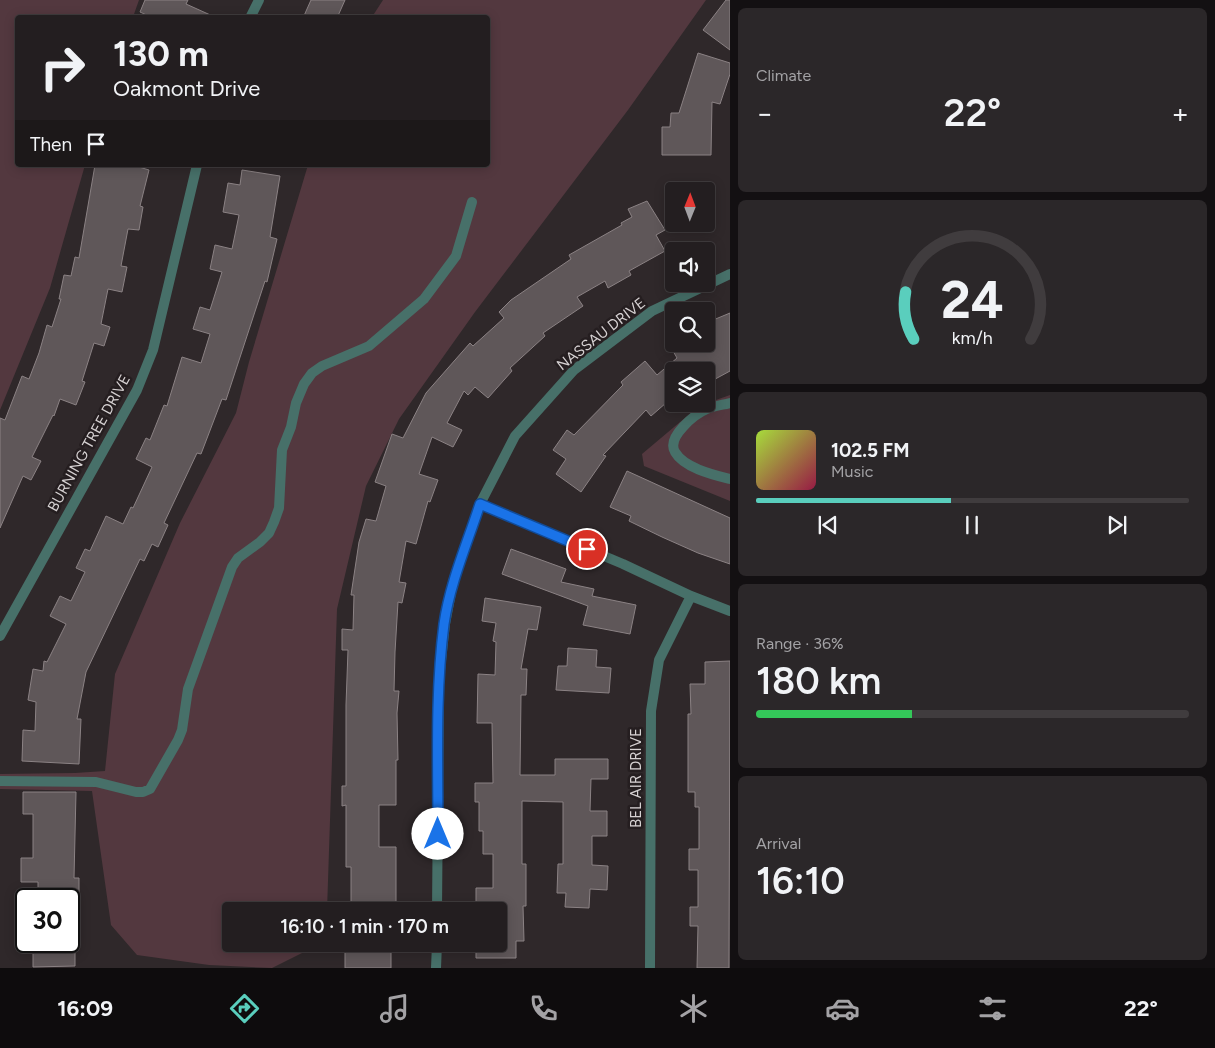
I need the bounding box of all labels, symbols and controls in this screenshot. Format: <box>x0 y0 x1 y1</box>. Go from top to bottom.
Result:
text: 130 m <box>113 33 209 75</box>
icon: right <box>30 35 95 100</box>
text: Climate <box>756 66 811 85</box>
text: Oakmont Drive <box>113 75 260 102</box>
text: 22° <box>944 90 1001 136</box>
text: − <box>756 96 773 130</box>
text: + <box>1172 96 1189 130</box>
icon: arrive <box>82 130 110 158</box>
text: Then <box>30 133 72 156</box>
north arrow <box>665 182 715 232</box>
map controls <box>665 182 715 412</box>
button: sound <box>665 242 715 292</box>
text: 24 <box>941 269 1004 331</box>
street label: NASSAU DRIVE <box>553 294 649 374</box>
button: search <box>665 302 715 352</box>
text: km/h <box>952 327 993 348</box>
button: layers <box>665 362 715 412</box>
street label: BURNING TREE DRIVE <box>44 371 134 515</box>
text: 102.5 FM <box>831 439 909 462</box>
text: Music <box>831 462 873 481</box>
icon: previous <box>814 511 842 539</box>
icon: pause <box>958 511 986 539</box>
icon: next <box>1103 511 1131 539</box>
pin <box>566 528 608 570</box>
icon: arrive <box>573 535 601 563</box>
text: Range · 36% <box>756 634 844 653</box>
text: 180 km <box>756 658 881 704</box>
street label: BEL AIR DRIVE <box>627 728 645 828</box>
position arrow <box>411 807 463 859</box>
text: Arrival <box>756 834 801 853</box>
text: 16:10 <box>756 858 845 904</box>
speed limit sign: 30 <box>15 888 80 953</box>
text: 16:10 · 1 min · 170 m <box>280 915 449 938</box>
icon: directions <box>227 991 262 1026</box>
icon: music <box>377 991 412 1026</box>
icon: phone <box>526 991 561 1026</box>
icon: climate <box>676 991 711 1026</box>
icon: car <box>825 991 860 1026</box>
icon: filters <box>975 991 1010 1026</box>
text: 16:09 <box>57 995 113 1022</box>
text: 22° <box>1124 995 1158 1022</box>

